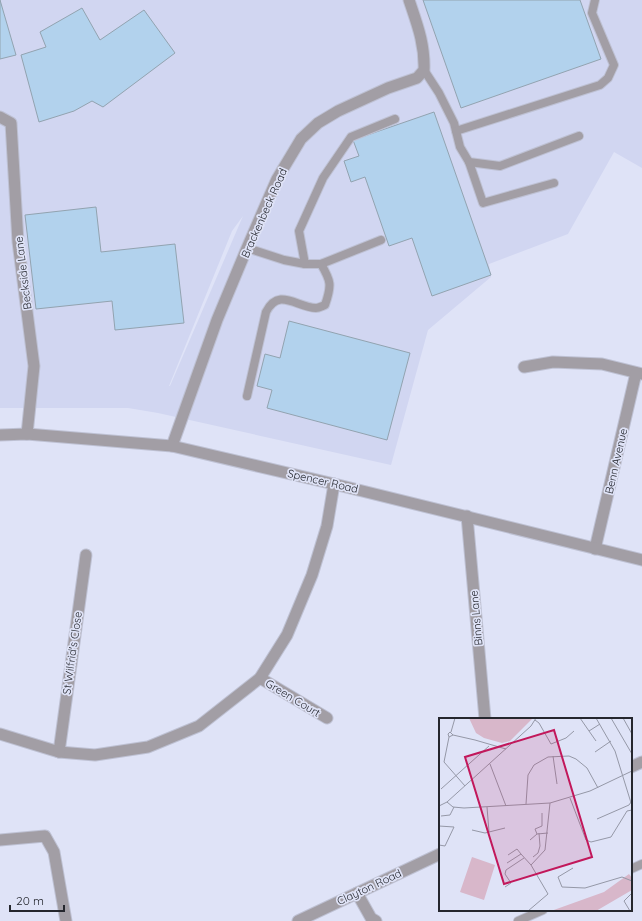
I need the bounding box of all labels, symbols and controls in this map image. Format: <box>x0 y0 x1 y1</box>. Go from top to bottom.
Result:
street label: Brackenbeck Road <box>238 166 290 260</box>
street label: Beckside Lane <box>12 236 34 310</box>
street label: Benn Avenue <box>602 427 630 495</box>
street label: Spencer Road <box>286 466 360 496</box>
street label: Binns Lane <box>467 590 485 646</box>
street label: St Wilfrid's Close <box>59 611 85 695</box>
street label: Green Court <box>263 676 323 720</box>
inset map <box>439 718 632 911</box>
street label: Clayton Road <box>334 866 404 908</box>
scale bar <box>10 887 64 913</box>
text: 20 m <box>16 893 44 908</box>

